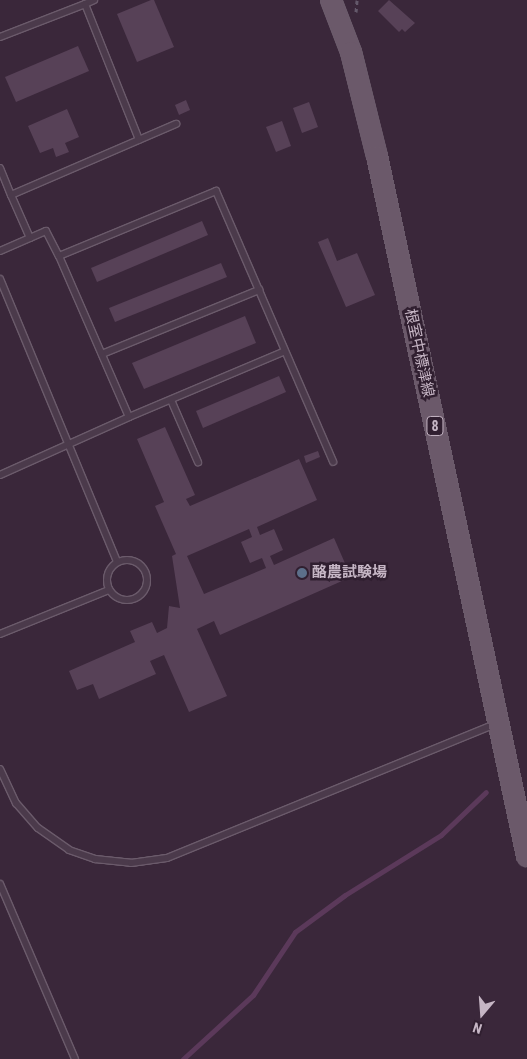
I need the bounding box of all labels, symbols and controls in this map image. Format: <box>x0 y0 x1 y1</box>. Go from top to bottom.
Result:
street label: 根室中標津線 <box>401 307 437 399</box>
road number: 8 <box>426 414 444 438</box>
place label: 酪農試験場 <box>312 564 387 582</box>
marker: 酪農試験場 <box>296 567 308 579</box>
north arrow <box>457 989 507 1039</box>
text: N <box>471 1019 484 1037</box>

